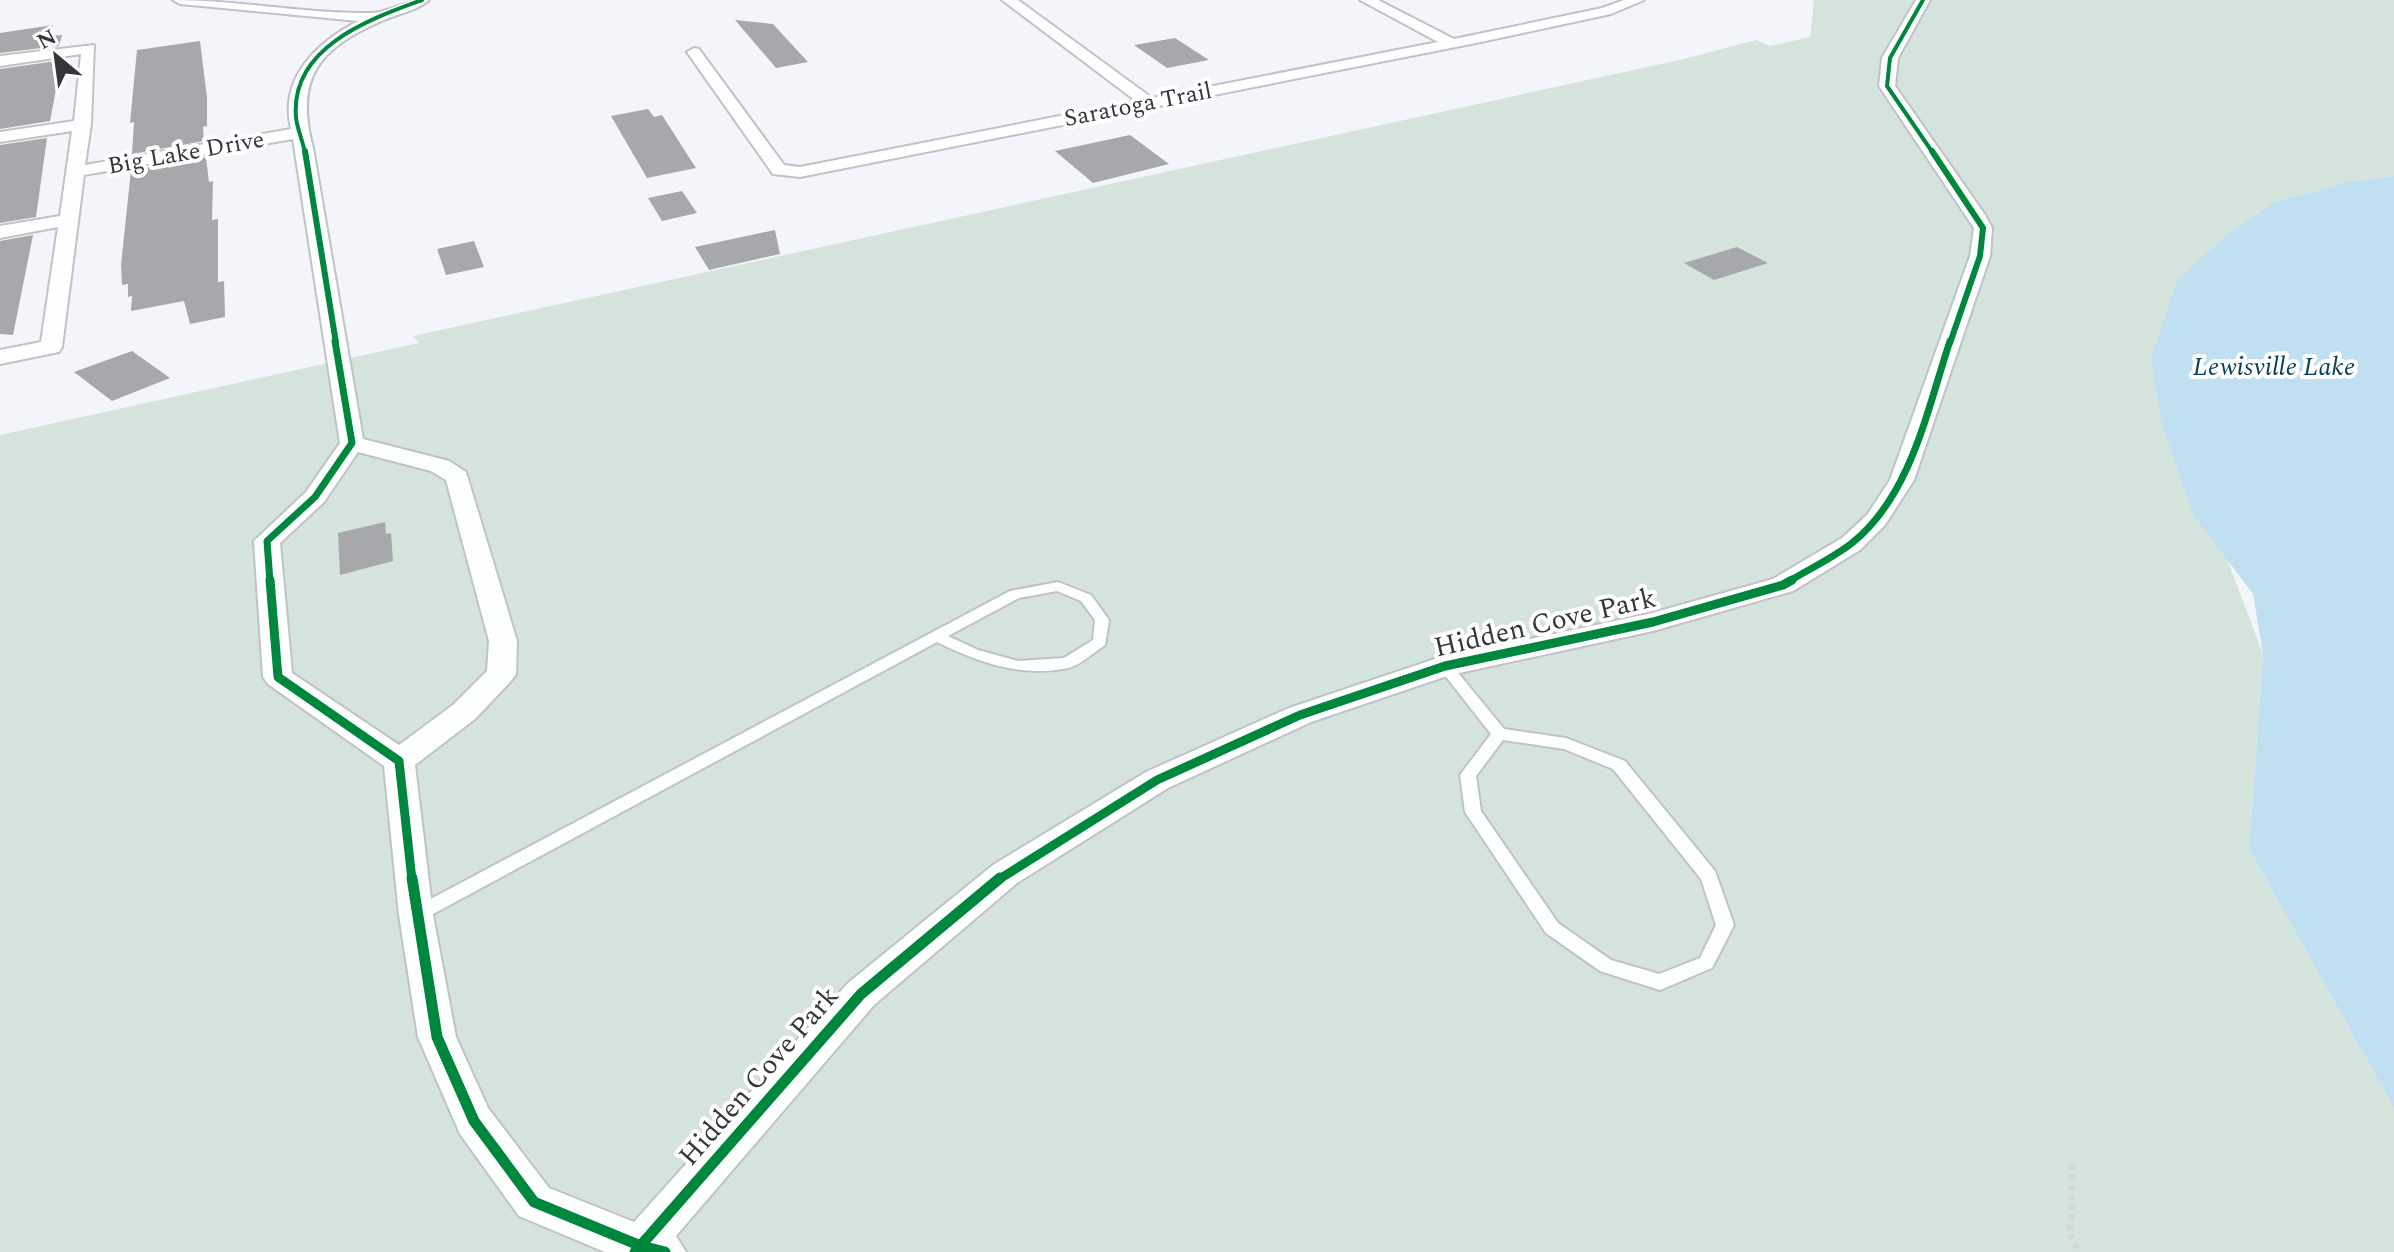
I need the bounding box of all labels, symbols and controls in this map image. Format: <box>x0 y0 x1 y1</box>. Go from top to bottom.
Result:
north arrow <box>16 16 96 96</box>
text: N <box>31 21 63 59</box>
street label: Saratoga Trail <box>1061 73 1215 137</box>
street label: Big Lake Drive <box>105 122 267 184</box>
water label: Lewisville Lake <box>2193 347 2355 387</box>
street label: Hidden Cove Park <box>1430 577 1660 669</box>
street label: Hidden Cove Park <box>668 976 850 1176</box>

